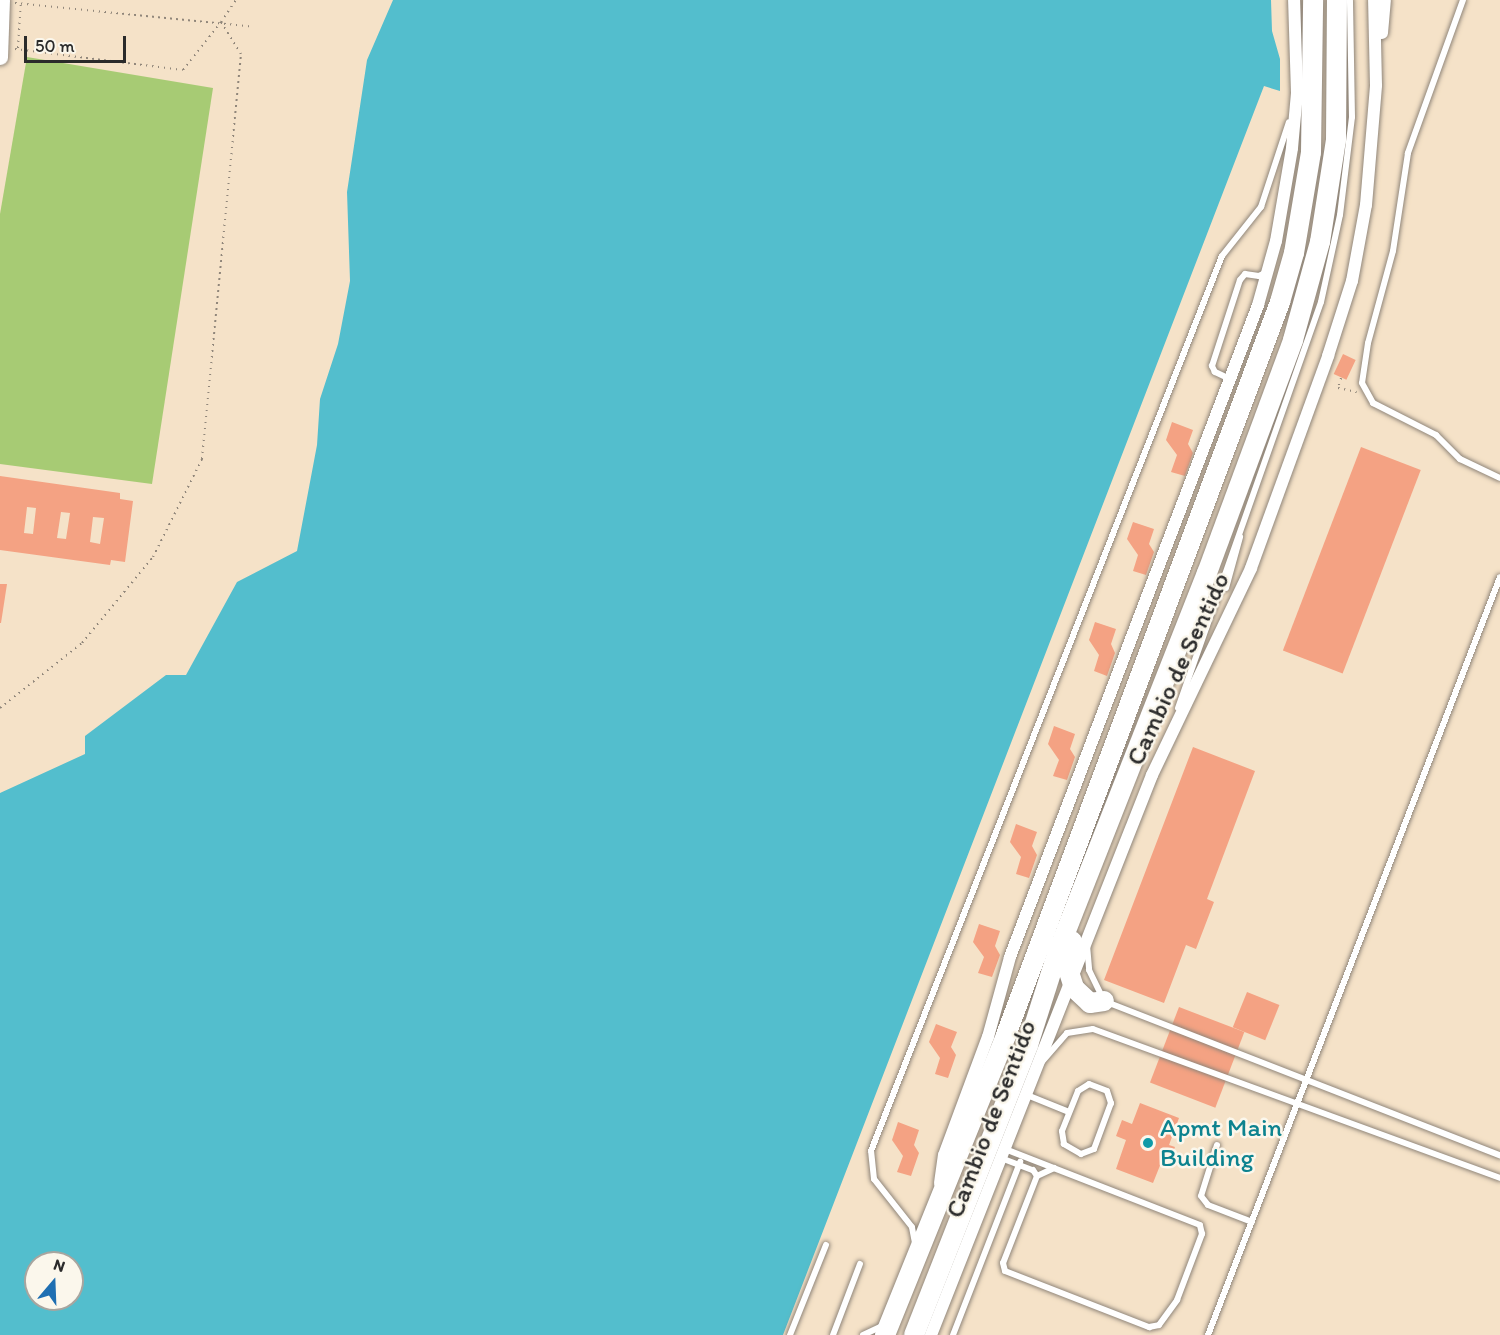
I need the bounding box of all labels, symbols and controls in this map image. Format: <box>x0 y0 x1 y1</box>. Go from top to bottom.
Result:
scale bar <box>27 24 129 62</box>
text: 50 m <box>35 35 75 57</box>
street label: Cambio de Sentido <box>1120 568 1236 770</box>
street label: Cambio de Sentido <box>939 1016 1043 1222</box>
place label: Apmt Main Building <box>1160 1112 1282 1174</box>
marker: Apmt Main Building <box>1141 1136 1155 1150</box>
north arrow <box>24 1251 84 1311</box>
text: N <box>51 1255 68 1276</box>

